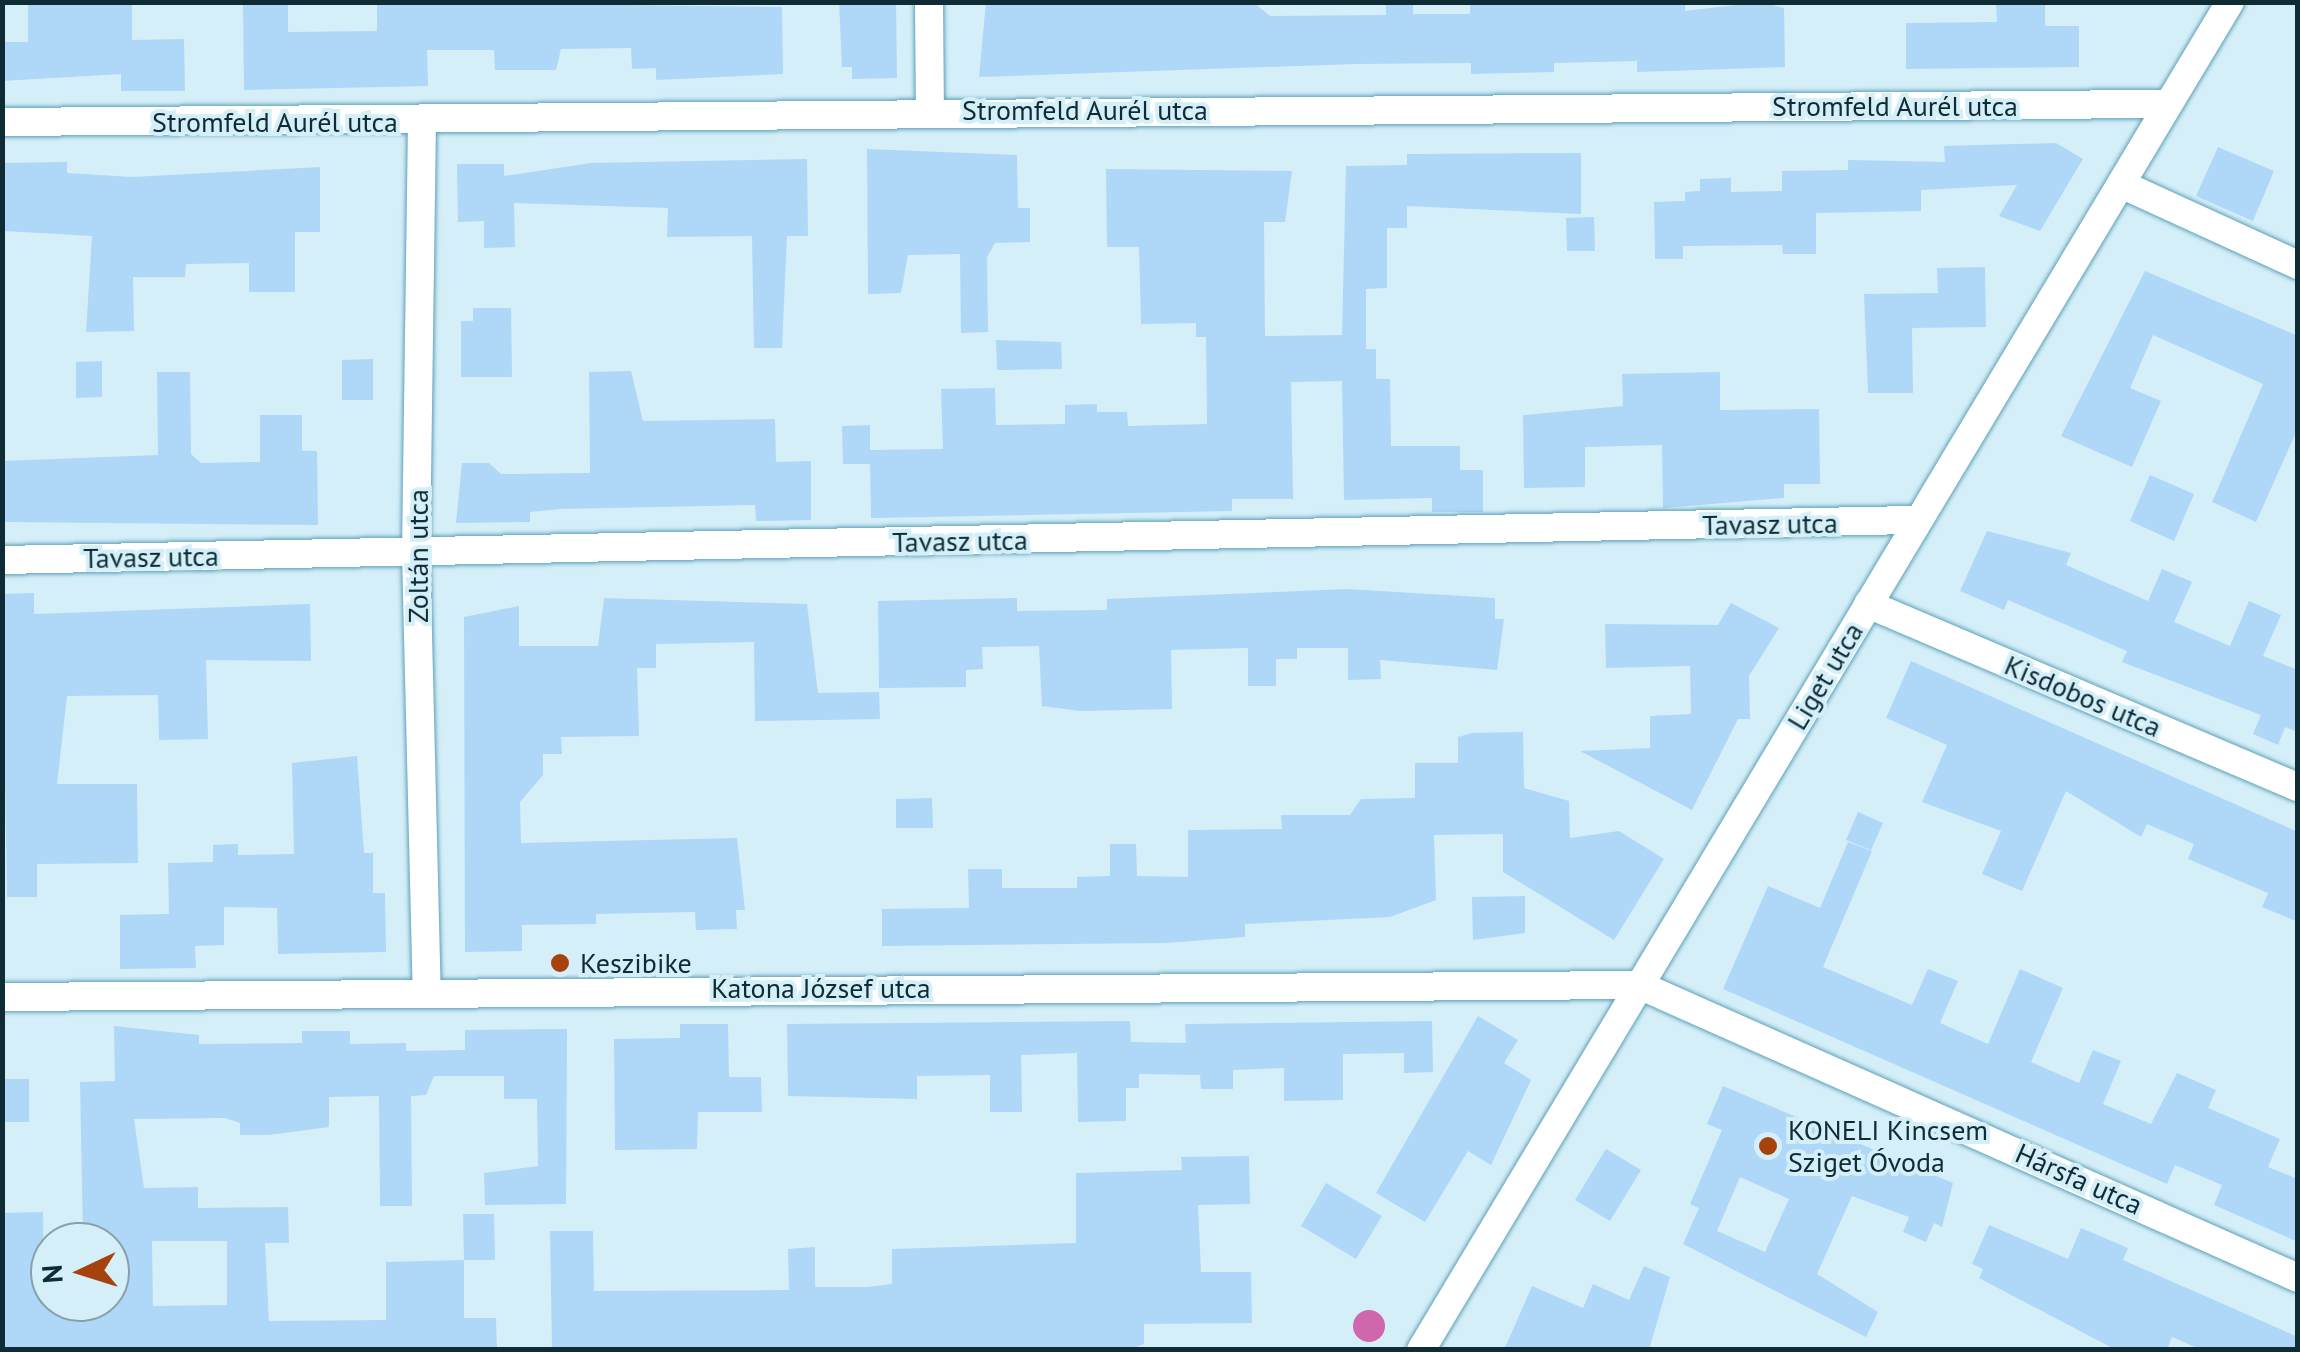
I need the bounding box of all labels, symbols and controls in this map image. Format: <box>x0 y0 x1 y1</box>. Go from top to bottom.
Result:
street label: Stromfeld Aurél utca <box>1772 89 2018 123</box>
street label: Stromfeld Aurél utca <box>962 93 1208 127</box>
street label: Stromfeld Aurél utca <box>152 105 398 139</box>
street label: Zoltán utca <box>401 489 435 623</box>
street label: Tavasz utca <box>1701 506 1839 542</box>
street label: Tavasz utca <box>891 523 1029 559</box>
street label: Tavasz utca <box>82 539 220 575</box>
street label: Liget utca <box>1780 616 1870 736</box>
street label: Kisdobos utca <box>2000 648 2166 744</box>
place label: Keszibike <box>580 946 692 980</box>
marker: Keszibike <box>549 952 571 974</box>
street label: Katona József utca <box>711 971 931 1005</box>
place label: KONELI Kincsem Sziget Óvoda <box>1788 1113 1988 1179</box>
marker: KONELI Kincsem Sziget Óvoda <box>1757 1135 1779 1157</box>
street label: Hársfa utca <box>2010 1136 2148 1222</box>
north arrow <box>30 1222 130 1322</box>
text: N <box>32 1264 71 1284</box>

